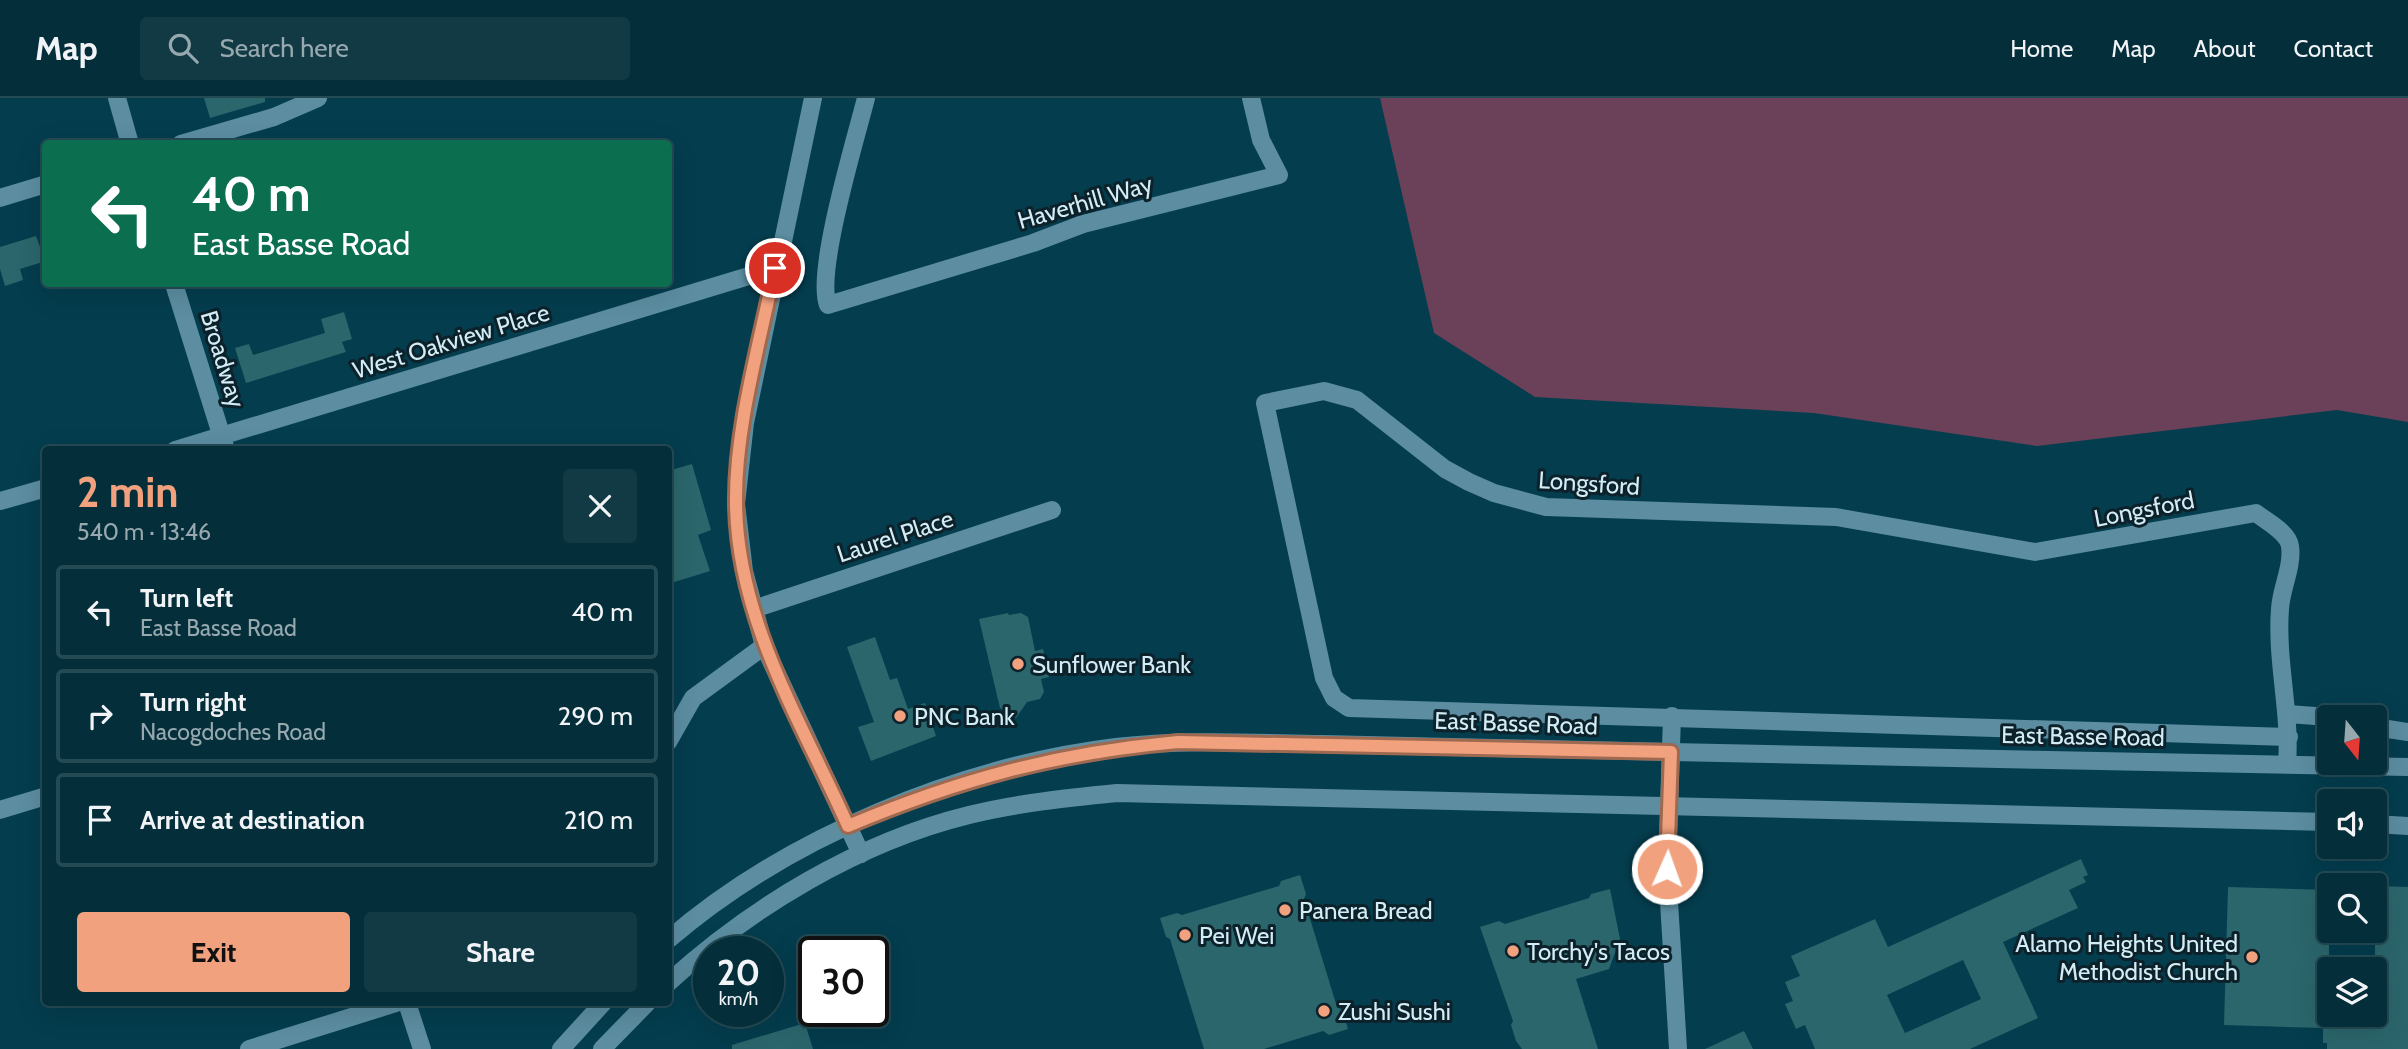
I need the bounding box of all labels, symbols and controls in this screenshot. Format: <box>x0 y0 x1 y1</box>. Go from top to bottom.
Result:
search box <box>140 17 630 80</box>
text: Map <box>35 28 98 68</box>
icon: search <box>164 29 202 67</box>
text: Search here <box>220 32 349 64</box>
text: Home <box>2010 34 2073 63</box>
text: Map <box>2111 34 2156 63</box>
text: About <box>2194 34 2256 63</box>
text: Contact <box>2294 34 2373 63</box>
text: 40 m <box>192 164 311 223</box>
icon: left <box>77 168 168 259</box>
street label: Haverhill Way <box>1014 169 1156 235</box>
text: East Basse Road <box>192 224 410 263</box>
pin <box>745 238 805 298</box>
icon: arrive <box>756 249 794 287</box>
street label: West Oakview Place <box>349 297 553 385</box>
street label: Broadway <box>195 307 251 411</box>
street label: Longsford <box>1537 465 1641 501</box>
text: 2 min <box>77 466 178 518</box>
button: close <box>563 469 637 543</box>
street label: Longsford <box>2091 485 2197 533</box>
street label: Laurel Place <box>833 504 957 568</box>
text: 540 m · 13:46 <box>77 518 211 546</box>
text: Turn left <box>140 582 233 614</box>
icon: left <box>81 593 119 631</box>
text: 40 m <box>571 596 633 628</box>
text: East Basse Road <box>140 614 297 642</box>
place label: Sunflower Bank <box>1032 650 1191 679</box>
marker: Sunflower Bank <box>1010 656 1026 672</box>
text: Turn right <box>140 686 246 718</box>
icon: right <box>81 697 119 735</box>
text: 290 m <box>558 700 633 732</box>
place label: PNC Bank <box>914 702 1015 731</box>
north arrow <box>2317 705 2387 775</box>
map controls <box>2317 705 2387 1027</box>
street label: East Basse Road <box>1434 706 1598 740</box>
marker: PNC Bank <box>892 708 908 724</box>
text: Nacogdoches Road <box>140 718 326 746</box>
street label: East Basse Road <box>2001 720 2165 752</box>
button: sound <box>2317 789 2387 859</box>
icon: arrive <box>81 801 119 839</box>
text: Arrive at destination <box>140 804 365 836</box>
text: 210 m <box>564 804 633 836</box>
position arrow <box>1630 832 1704 906</box>
button: search <box>2317 873 2387 943</box>
place label: Panera Bread <box>1299 896 1433 925</box>
marker: Panera Bread <box>1277 902 1293 918</box>
button: Exit <box>77 912 350 992</box>
button: Share <box>364 912 637 992</box>
place label: Pei Wei <box>1199 921 1274 950</box>
marker: Pei Wei <box>1177 927 1193 943</box>
place label: Alamo Heights United Methodist Church <box>2015 929 2238 986</box>
speed limit sign: 30 <box>798 936 889 1027</box>
place label: Torchy's Tacos <box>1527 937 1670 966</box>
marker: Torchy's Tacos <box>1505 943 1521 959</box>
marker: Alamo Heights United Methodist Church <box>2244 949 2260 965</box>
text: 20 <box>717 951 760 994</box>
button: layers <box>2317 957 2387 1027</box>
text: km/h <box>719 988 758 1010</box>
place label: Zushi Sushi <box>1338 997 1451 1026</box>
marker: Zushi Sushi <box>1316 1003 1332 1019</box>

